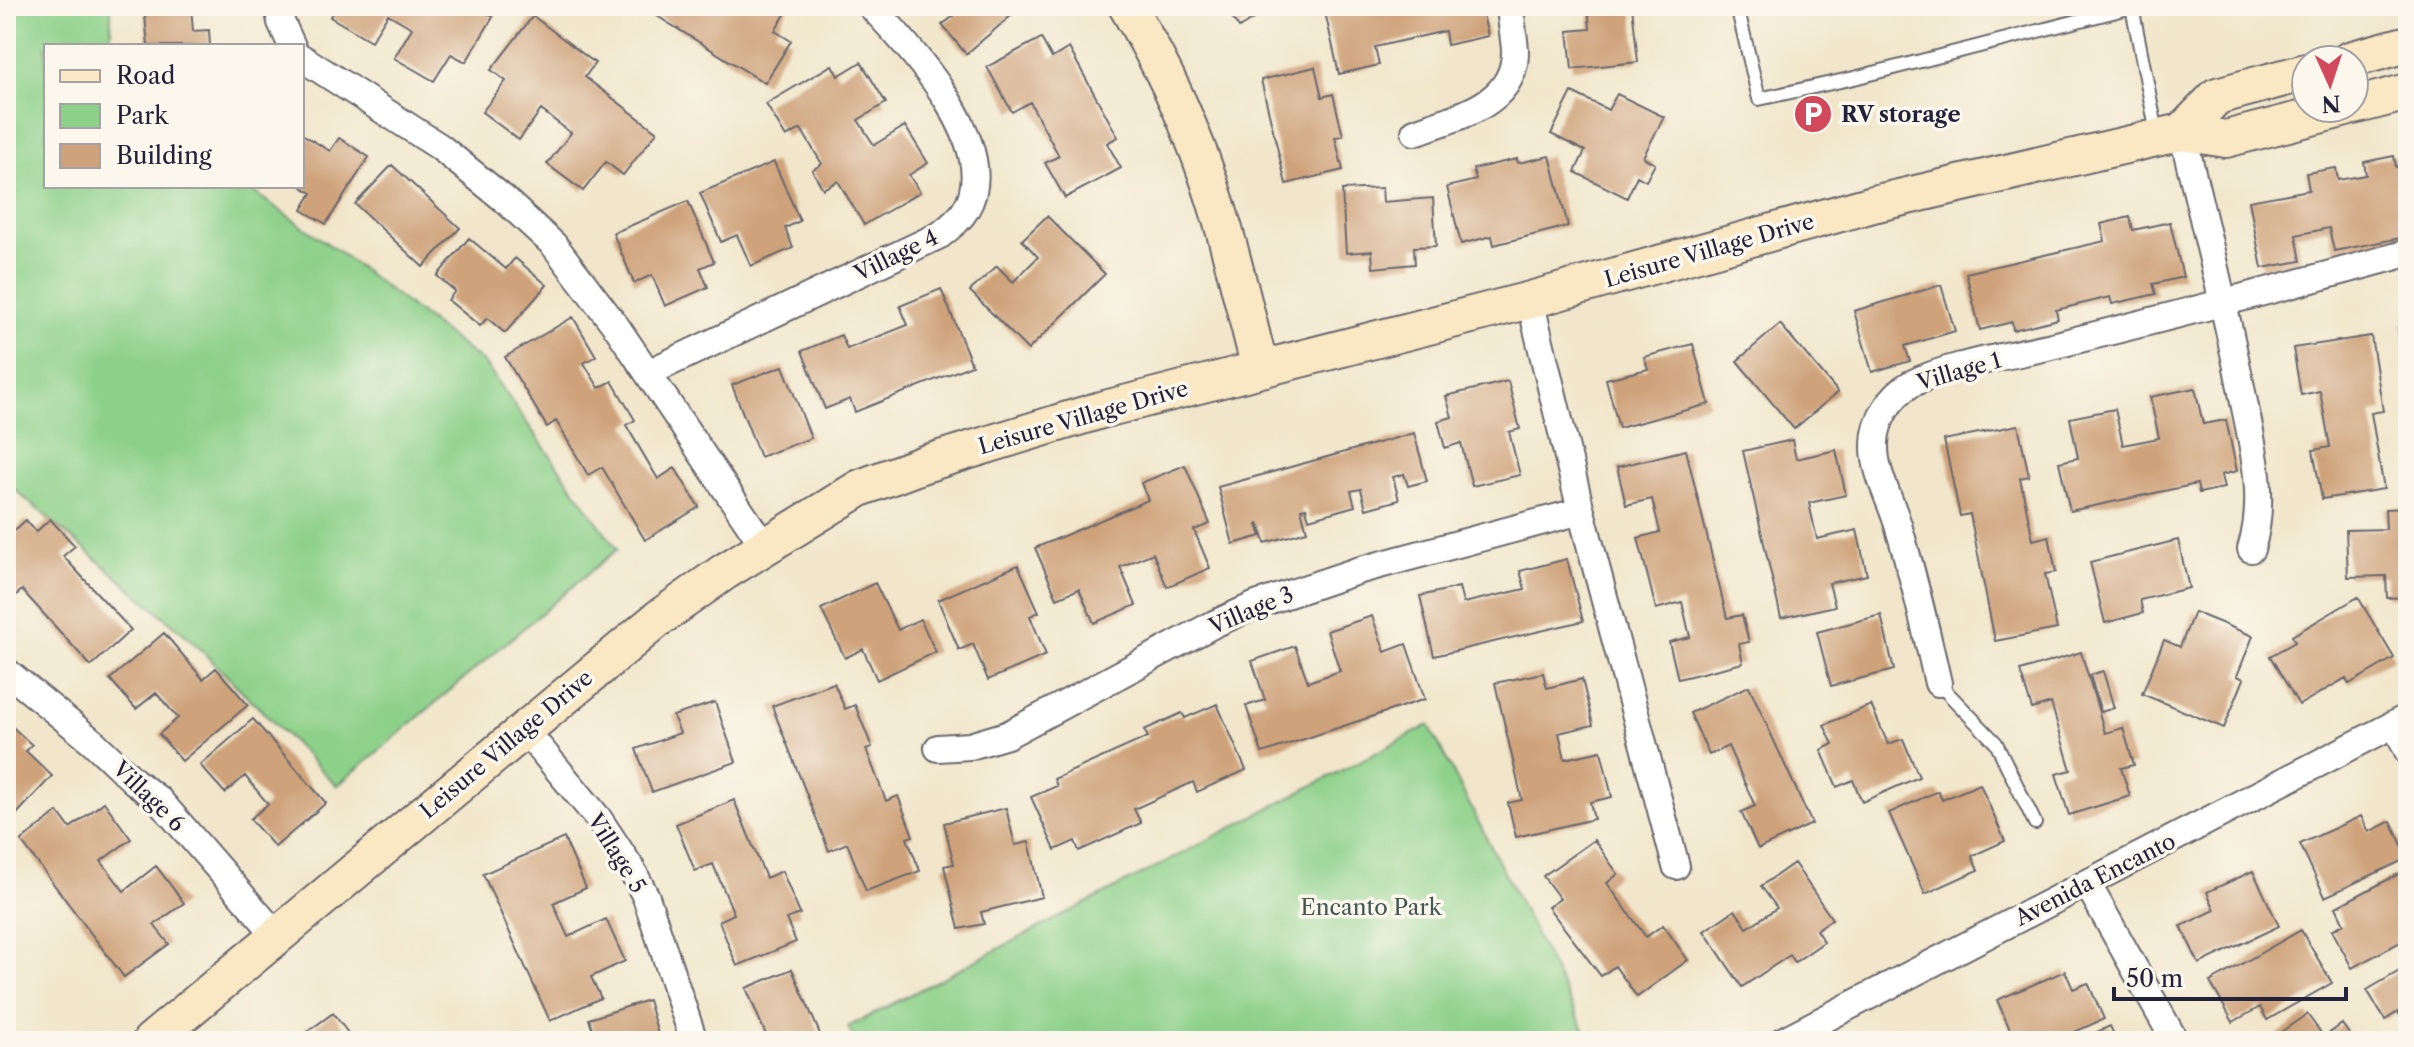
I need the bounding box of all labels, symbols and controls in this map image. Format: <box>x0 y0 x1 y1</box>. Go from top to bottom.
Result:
legend <box>44 44 304 188</box>
north arrow <box>2290 44 2370 124</box>
text: Road <box>116 61 176 90</box>
text: N <box>2321 89 2341 117</box>
parking icon: RV storage <box>1792 93 1834 135</box>
text: Park <box>116 101 169 130</box>
place label: RV storage <box>1841 101 1961 128</box>
text: Building <box>116 141 212 170</box>
street label: Leisure Village Drive <box>1601 208 1817 293</box>
street label: Village 4 <box>849 224 942 288</box>
street label: Village 1 <box>1913 347 2004 397</box>
street label: Leisure Village Drive <box>975 375 1191 460</box>
street label: Village 3 <box>1204 581 1297 641</box>
street label: Leisure Village Drive <box>415 664 598 824</box>
street label: Village 6 <box>106 755 190 837</box>
street label: Village 5 <box>581 808 652 898</box>
street label: Avenida Encanto <box>2009 827 2180 932</box>
park label: Encanto Park <box>1301 894 1443 921</box>
scale bar <box>2114 951 2346 1001</box>
text: 50 m <box>2126 964 2183 993</box>

